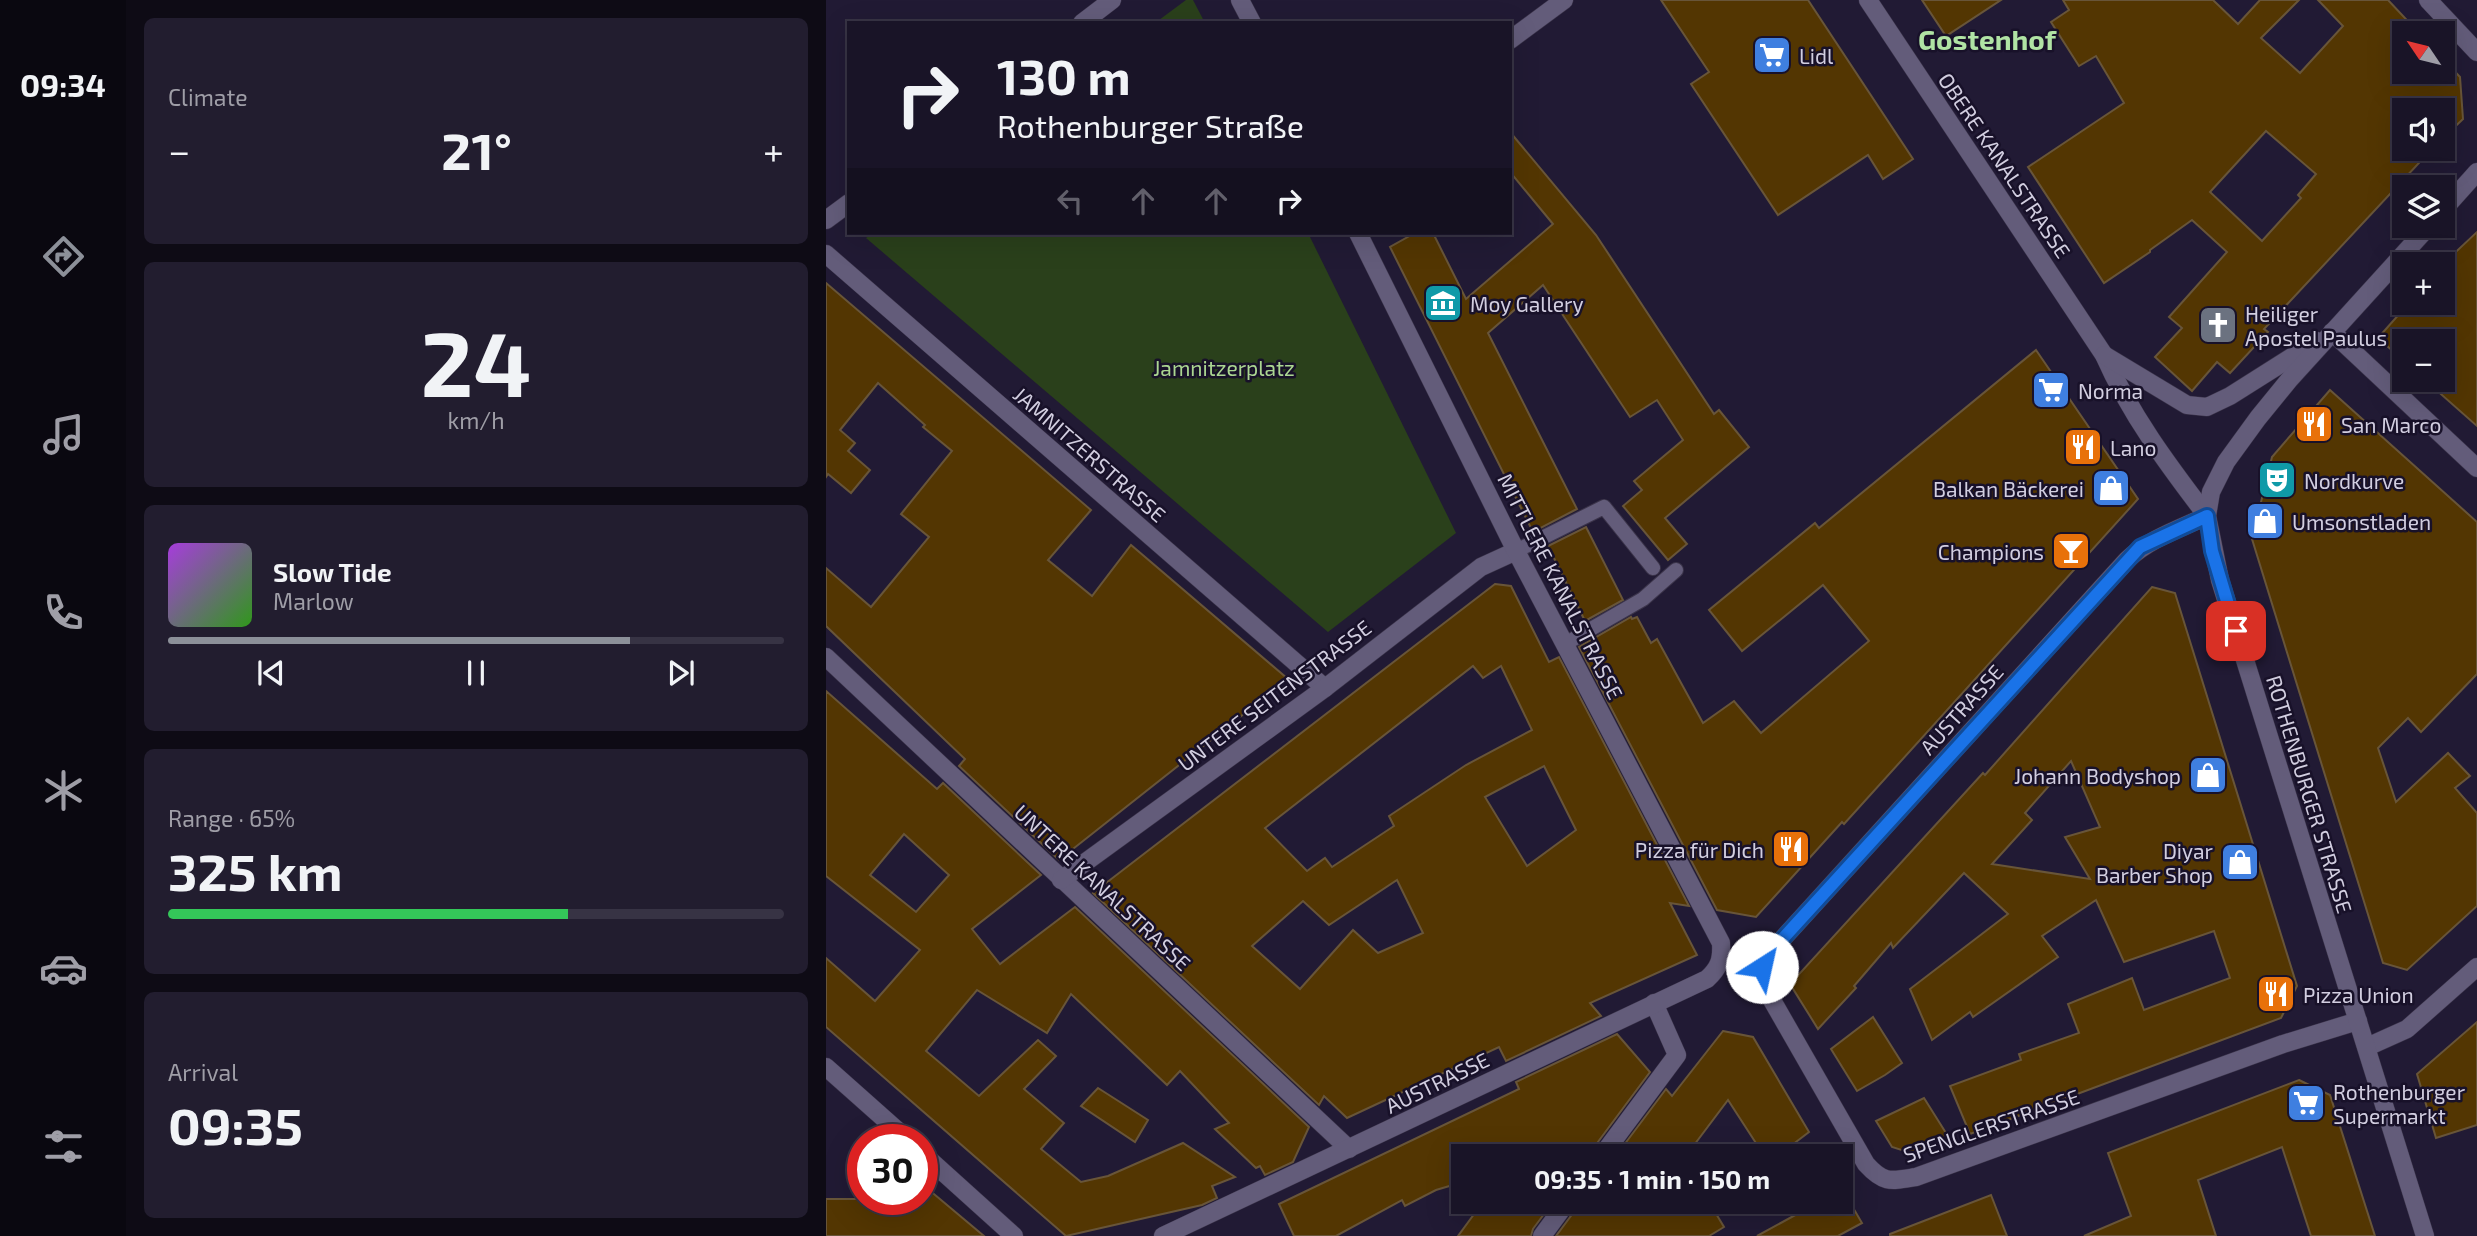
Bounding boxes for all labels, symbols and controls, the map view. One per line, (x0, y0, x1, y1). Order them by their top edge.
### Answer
north arrow (2392, 21, 2455, 84)
map controls (2392, 21, 2455, 392)
district label: Gostenhof (1918, 22, 2057, 56)
supermarket icon: Lidl (1751, 34, 1793, 76)
place label: Lidl (1799, 43, 1834, 68)
text: 130 m (997, 46, 1131, 105)
icon: right (882, 49, 973, 140)
text: 09:34 (20, 65, 106, 103)
street label: OBERE KANALSTRASSE (1934, 68, 2076, 262)
text: Climate (168, 83, 248, 111)
button: sound (2392, 98, 2455, 161)
text: Rothenburger Straße (997, 106, 1304, 144)
text: 21° (441, 118, 512, 180)
text: − (168, 127, 190, 173)
text: + (763, 127, 784, 173)
button: layers (2392, 175, 2455, 238)
icon: left (1051, 182, 1089, 220)
icon: ahead (1124, 182, 1162, 220)
icon: ahead (1197, 182, 1235, 220)
icon: right (1270, 182, 1308, 220)
icon: directions (39, 232, 88, 281)
button: + (2392, 252, 2455, 315)
museum icon: Moy Gallery (1422, 282, 1464, 324)
place label: Moy Gallery (1470, 291, 1584, 316)
place label: Heiliger Apostel Paulus (2245, 301, 2387, 350)
church icon: Heiliger Apostel Paulus (2197, 304, 2239, 346)
text: 24 (421, 306, 531, 415)
button: − (2392, 329, 2455, 392)
park label: Jamnitzerplatz (1153, 355, 1295, 380)
supermarket icon: Norma (2030, 369, 2072, 411)
place label: Norma (2078, 378, 2143, 403)
street label: JAMNITZERSTRASSE (1009, 381, 1171, 527)
restaurant icon: San Marco (2293, 403, 2335, 445)
text: km/h (447, 406, 505, 434)
icon: music (39, 410, 88, 459)
place label: San Marco (2341, 412, 2441, 437)
restaurant icon: Lano (2062, 426, 2104, 468)
place label: Lano (2110, 435, 2156, 460)
theatre icon: Nordkurve (2256, 459, 2298, 501)
shop icon: Balkan Bäckerei (2090, 467, 2132, 509)
place label: Nordkurve (2304, 468, 2404, 493)
street label: MITTLERE KANALSTRASSE (1493, 469, 1629, 703)
place label: Balkan Bäckerei (1933, 476, 2084, 501)
shop icon: Umsonstladen (2244, 500, 2286, 542)
place label: Umsonstladen (2292, 509, 2431, 534)
bar icon: Champions (2050, 530, 2092, 572)
place label: Champions (1938, 539, 2044, 564)
text: Slow Tide (273, 556, 392, 587)
text: Marlow (273, 587, 354, 615)
icon: phone (39, 588, 88, 637)
pin (2206, 601, 2266, 661)
icon: arrive (2217, 612, 2255, 650)
street label: UNTERE SEITENSTRASSE (1173, 614, 1375, 776)
icon: previous (252, 654, 290, 692)
icon: pause (457, 654, 495, 692)
icon: next (662, 654, 700, 692)
street label: AUSTRASSE (1914, 659, 2008, 759)
street label: ROTHENBURGER STRASSE (2262, 672, 2358, 916)
shop icon: Johann Bodyshop (2187, 754, 2229, 796)
place label: Johann Bodyshop (2014, 763, 2181, 788)
icon: climate (39, 766, 88, 815)
street label: UNTERE KANALSTRASSE (1010, 799, 1196, 975)
text: Range · 65% (168, 804, 295, 832)
restaurant icon: Pizza für Dich (1770, 828, 1812, 870)
place label: Pizza für Dich (1635, 837, 1764, 862)
place label: Diyar Barber Shop (2096, 838, 2214, 887)
text: 325 km (168, 839, 343, 901)
shop icon: Diyar Barber Shop (2219, 841, 2261, 883)
position arrow (1725, 930, 1799, 1004)
icon: car (39, 944, 88, 993)
restaurant icon: Pizza Union (2255, 973, 2297, 1015)
place label: Pizza Union (2303, 982, 2414, 1007)
street label: AUSTRASSE (1381, 1046, 1493, 1118)
text: Arrival (168, 1058, 238, 1086)
place label: Rothenburger Supermarkt (2333, 1079, 2466, 1128)
supermarket icon: Rothenburger Supermarkt (2285, 1082, 2327, 1124)
street label: SPENGLERSTRASSE (1900, 1083, 2082, 1167)
text: 09:35 (168, 1093, 303, 1155)
icon: filters (39, 1122, 88, 1171)
speed limit sign: 30 (847, 1124, 938, 1215)
text: 09:35 · 1 min · 150 m (1534, 1163, 1770, 1194)

